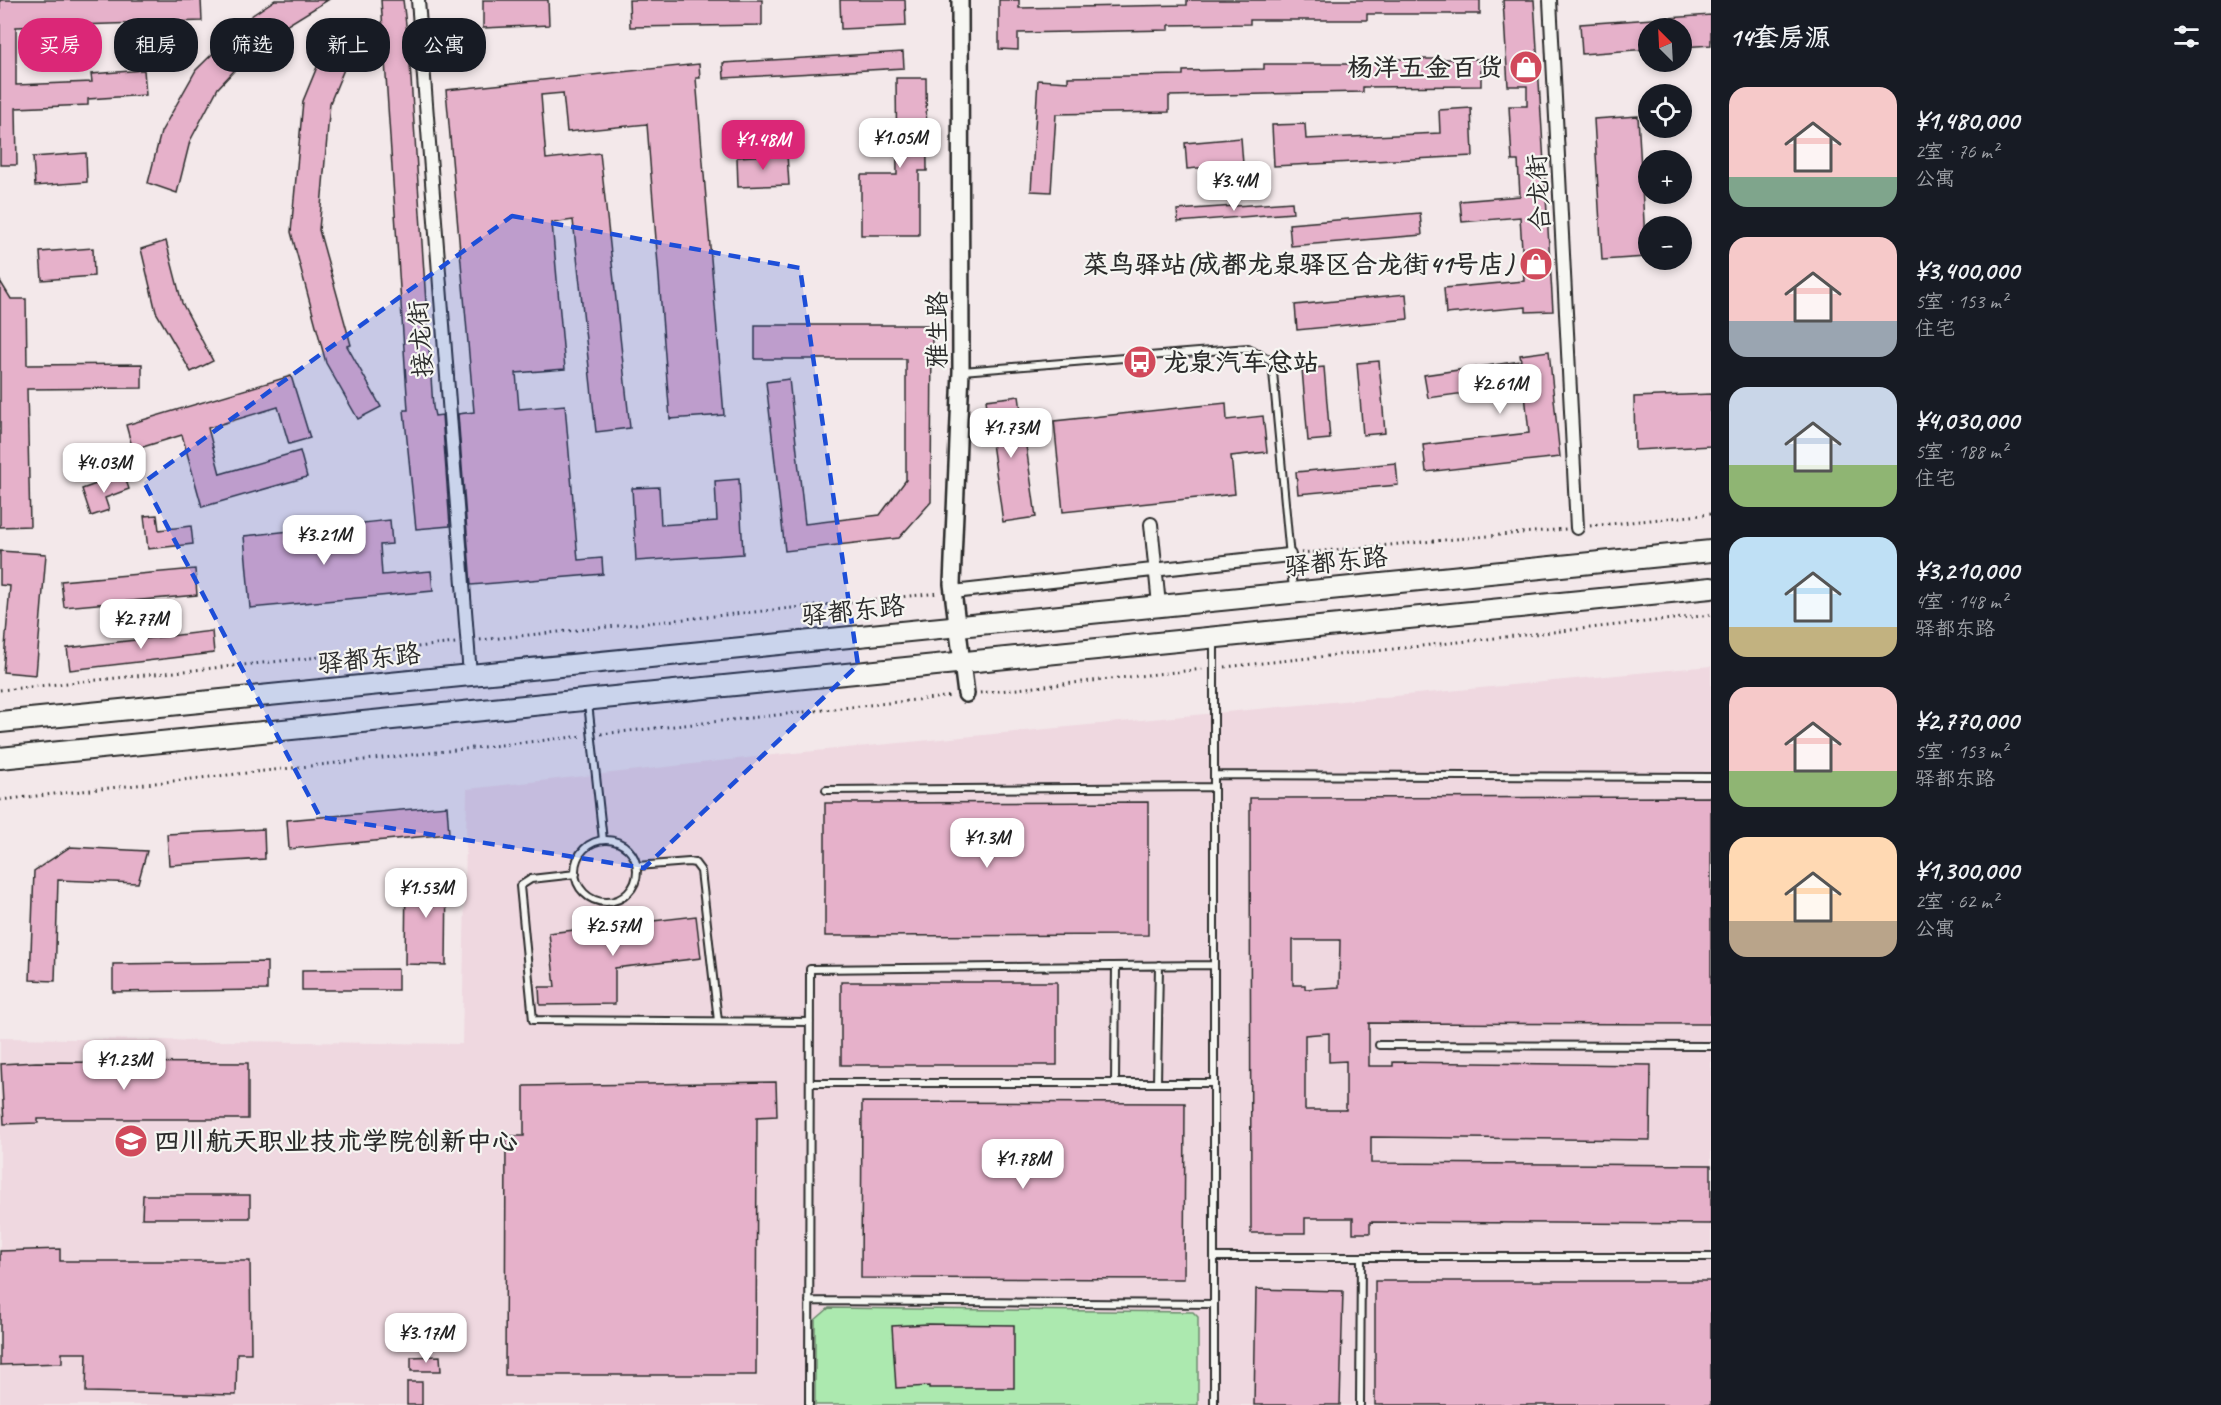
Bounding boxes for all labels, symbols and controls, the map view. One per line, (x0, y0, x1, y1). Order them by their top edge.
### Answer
chip: 买房 (18, 18, 102, 72)
chip: 租房 (114, 18, 198, 72)
chip: 筛选 (210, 18, 294, 72)
chip: 新上 (306, 18, 390, 72)
chip: 公寓 (402, 18, 486, 72)
north arrow (1638, 18, 1692, 72)
map controls (1638, 18, 1692, 270)
icon: filters (2170, 20, 2203, 53)
text: 14套房源 (1729, 21, 1830, 54)
shop icon: 杨洋五金百货 (1508, 49, 1544, 85)
place label: 杨洋五金百货 (1347, 51, 1503, 84)
button: locate (1638, 84, 1692, 138)
text: ¥1,480,000 (1915, 104, 2019, 137)
icon: home (1777, 111, 1849, 183)
pin: ¥1.05M (851, 118, 949, 169)
pin: ¥1.48M (714, 120, 812, 171)
text: ¥1.05M (873, 125, 927, 150)
text: ¥1.48M (736, 127, 790, 152)
text: 2室 · 76 m² (1915, 139, 1998, 164)
button: + (1638, 150, 1692, 204)
street label: 合龙街 (1520, 153, 1557, 233)
pin: ¥3.4M (1192, 161, 1276, 212)
text: 公寓 (1915, 166, 1955, 191)
text: ¥3.4M (1211, 168, 1257, 193)
button: − (1638, 216, 1692, 270)
shop icon: 菜鸟驿站(成都龙泉驿区合龙街41号店) (1518, 246, 1554, 282)
place label: 菜鸟驿站(成都龙泉驿区合龙街41号店) (1082, 248, 1515, 281)
text: ¥3,400,000 (1915, 254, 2019, 287)
icon: home (1777, 261, 1849, 333)
text: 5室 · 153 m² (1915, 289, 2007, 314)
street label: 雅生路 (921, 291, 954, 369)
street label: 接龙街 (401, 299, 440, 379)
text: 住宅 (1915, 316, 1955, 341)
bus stop icon: 龙泉汽车总站 (1122, 344, 1158, 380)
place label: 龙泉汽车总站 (1163, 346, 1319, 379)
pin: ¥2.61M (1451, 364, 1549, 415)
text: ¥2.61M (1473, 371, 1527, 396)
text: ¥4,030,000 (1915, 404, 2019, 437)
pin: ¥1.73M (962, 408, 1060, 459)
icon: home (1777, 411, 1849, 483)
text: ¥1.73M (984, 415, 1038, 440)
text: 5室 · 188 m² (1915, 439, 2007, 464)
pin: ¥4.03M (55, 443, 153, 494)
text: ¥4.03M (77, 450, 131, 475)
text: 住宅 (1915, 466, 1955, 491)
pin: ¥3.21M (275, 515, 373, 566)
text: ¥3.21M (297, 522, 351, 547)
street label: 驿都东路 (1283, 540, 1389, 583)
text: ¥3,210,000 (1915, 554, 2019, 587)
icon: home (1777, 561, 1849, 633)
street label: 驿都东路 (800, 589, 906, 632)
text: 4室 · 148 m² (1915, 589, 2007, 614)
pin: ¥2.77M (92, 599, 190, 650)
text: ¥2.77M (114, 606, 168, 631)
text: 驿都东路 (1915, 616, 1995, 641)
street label: 驿都东路 (316, 637, 422, 680)
text: ¥2,770,000 (1915, 704, 2019, 737)
icon: home (1777, 711, 1849, 783)
text: 5室 · 153 m² (1915, 739, 2007, 764)
text: 驿都东路 (1915, 766, 1995, 791)
pin: ¥1.3M (945, 818, 1029, 869)
text: ¥1.3M (964, 825, 1010, 850)
text: ¥1,300,000 (1915, 854, 2019, 887)
icon: home (1777, 861, 1849, 933)
pin: ¥1.53M (377, 868, 475, 919)
text: ¥1.53M (399, 875, 453, 900)
text: 2室 · 62 m² (1915, 889, 1998, 914)
pin: ¥2.57M (564, 906, 662, 957)
text: ¥2.57M (586, 913, 640, 938)
text: 公寓 (1915, 916, 1955, 941)
pin: ¥1.23M (75, 1040, 173, 1091)
text: ¥1.23M (97, 1047, 151, 1072)
school or university icon: 四川航天职业技术学院创新中心 (113, 1123, 149, 1159)
place label: 四川航天职业技术学院创新中心 (154, 1125, 518, 1158)
pin: ¥1.78M (974, 1139, 1072, 1190)
text: ¥1.78M (996, 1146, 1050, 1171)
pin: ¥3.17M (377, 1313, 475, 1364)
text: ¥3.17M (399, 1320, 453, 1345)

